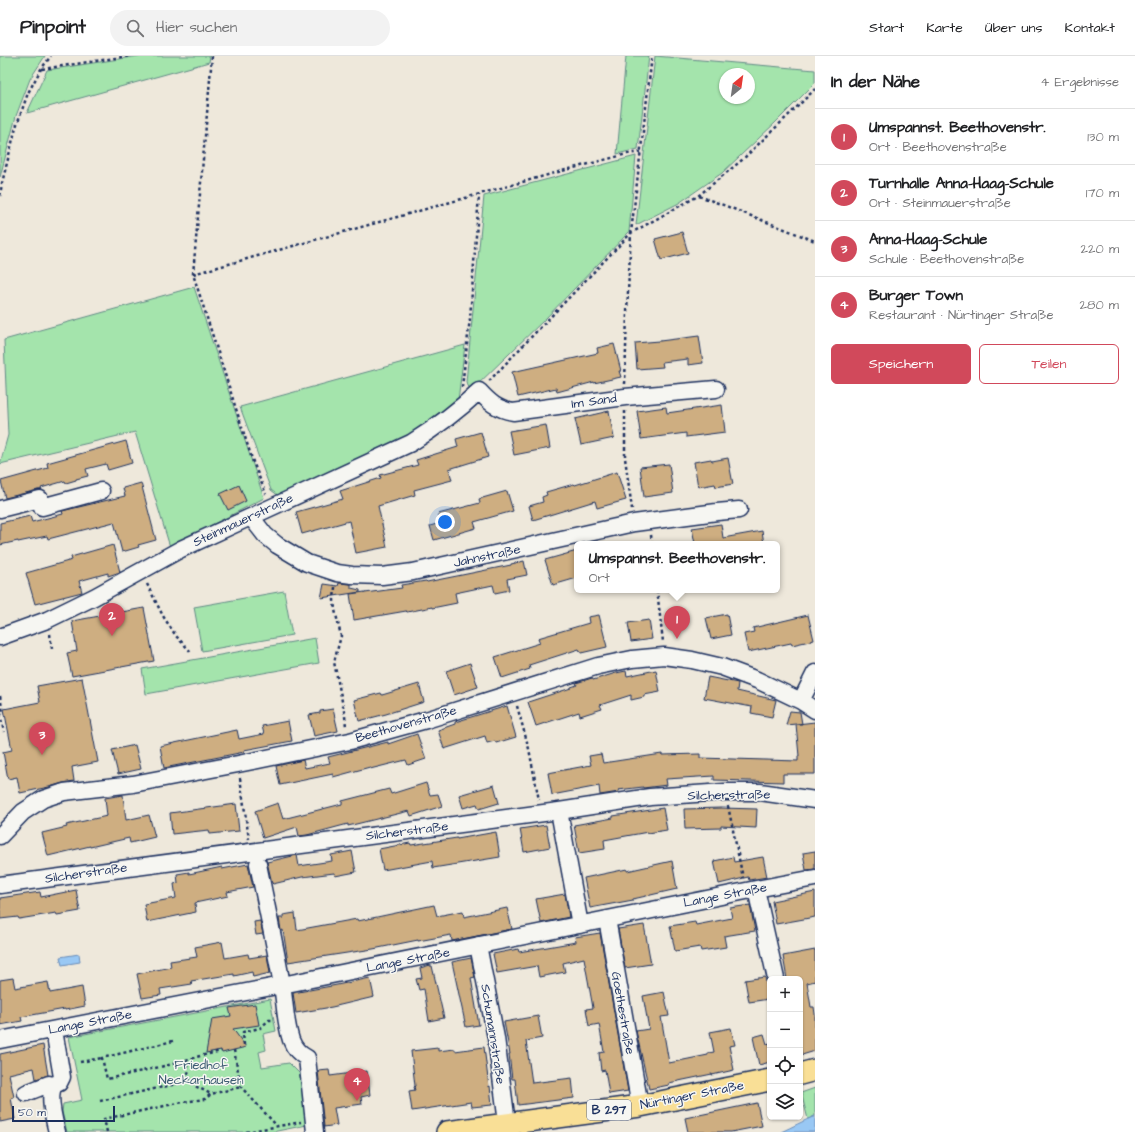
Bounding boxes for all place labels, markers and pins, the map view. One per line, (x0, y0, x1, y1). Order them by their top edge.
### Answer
pin: 2 (99, 603, 125, 636)
pin: 1 (664, 606, 690, 639)
pin: 3 (29, 722, 55, 755)
pin: 4 (344, 1068, 370, 1101)

